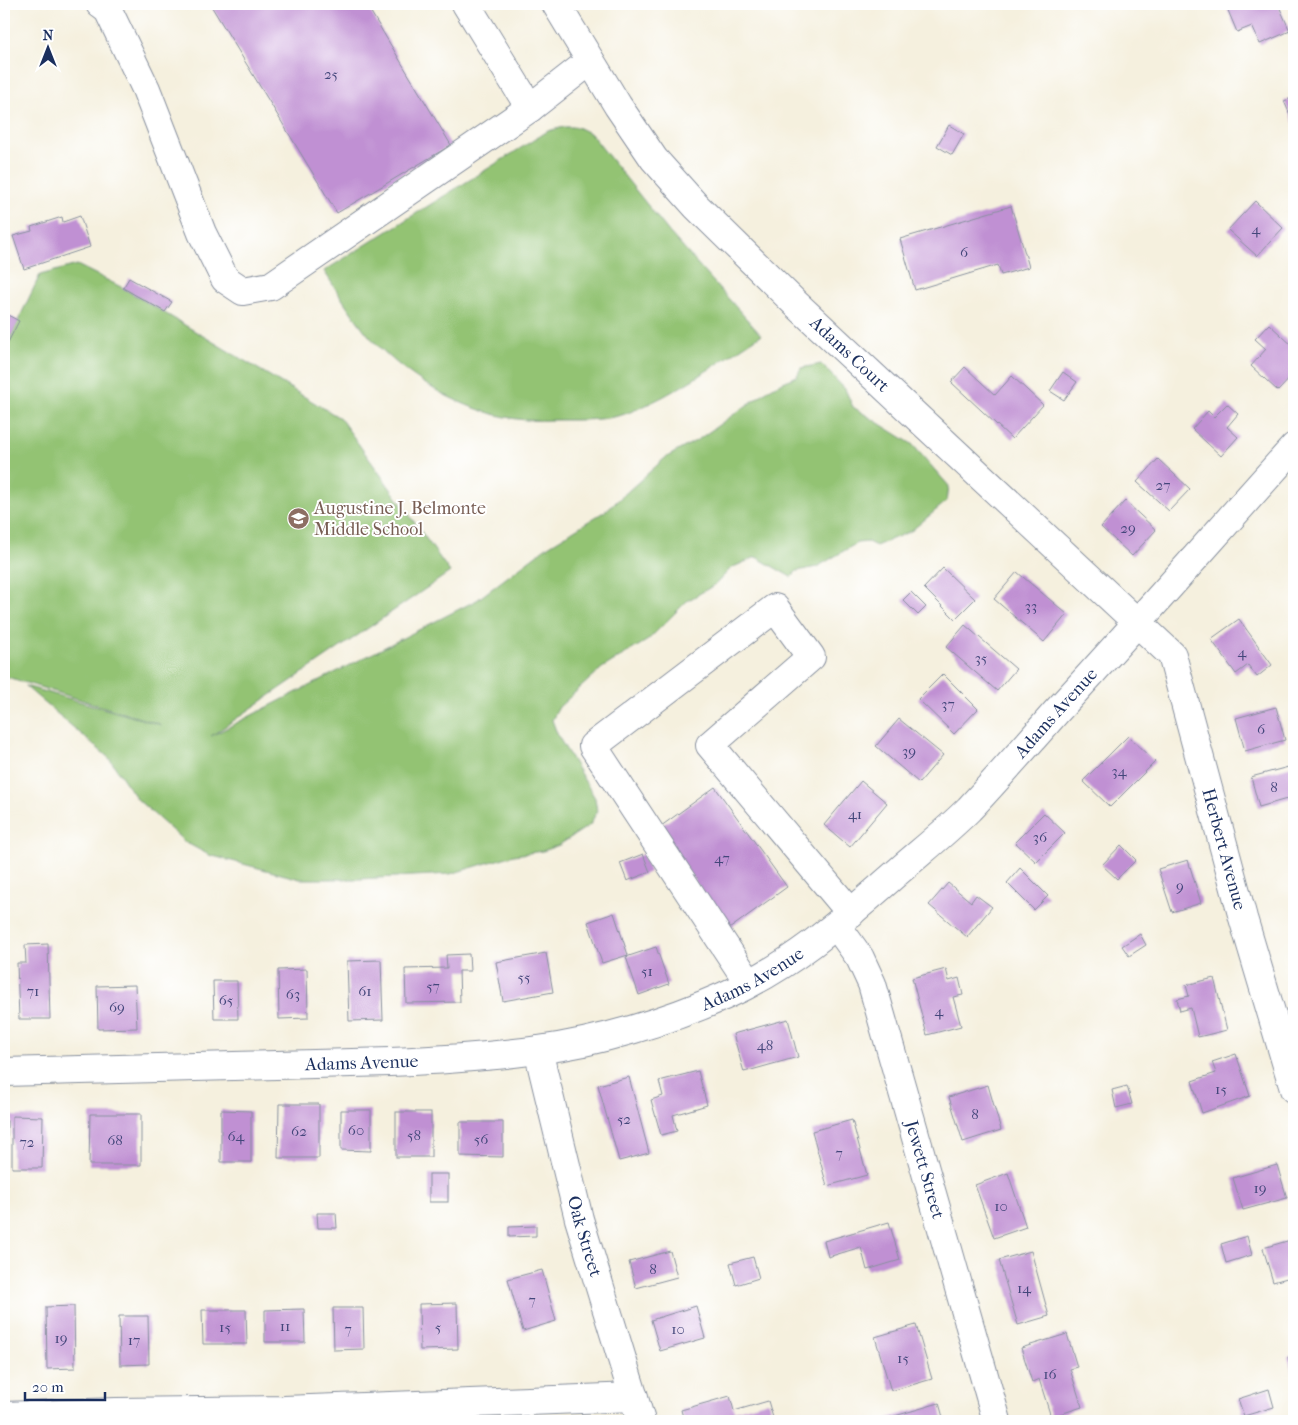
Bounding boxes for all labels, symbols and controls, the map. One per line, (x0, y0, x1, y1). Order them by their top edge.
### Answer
north arrow (22, 22, 72, 72)
text: N (43, 27, 54, 44)
house number: 25 (324, 65, 338, 83)
house number: 4 (1252, 220, 1262, 238)
house number: 6 (960, 243, 969, 261)
street label: Adams Court (805, 312, 894, 397)
house number: 27 (1156, 476, 1170, 494)
place label: Augustine J. Belmonte Middle School (313, 498, 486, 540)
school or university icon: Augustine J. Belmonte Middle School (286, 506, 310, 530)
house number: 29 (1120, 519, 1136, 537)
house number: 33 (1025, 597, 1037, 615)
house number: 4 (1238, 643, 1248, 661)
house number: 35 (975, 649, 987, 667)
street label: Adams Avenue (1010, 664, 1102, 763)
house number: 37 (941, 695, 955, 713)
house number: 6 (1257, 720, 1266, 738)
house number: 39 (902, 742, 916, 760)
house number: 34 (1111, 762, 1128, 780)
house number: 8 (1270, 778, 1278, 796)
street label: Herbert Avenue (1197, 786, 1250, 913)
house number: 41 (848, 805, 862, 823)
house number: 36 (1033, 828, 1048, 846)
house number: 47 (714, 849, 730, 867)
house number: 9 (1176, 877, 1184, 895)
street label: Adams Avenue (698, 943, 808, 1016)
house number: 51 (641, 962, 653, 980)
house number: 55 (518, 968, 530, 986)
house number: 57 (426, 977, 440, 995)
house number: 71 (27, 982, 39, 1000)
house number: 61 (358, 982, 372, 1000)
house number: 63 (286, 985, 300, 1003)
house number: 65 (219, 991, 233, 1009)
house number: 69 (109, 998, 125, 1016)
house number: 4 (935, 1002, 945, 1020)
house number: 48 (757, 1036, 773, 1054)
street label: Adams Avenue (304, 1051, 419, 1075)
house number: 15 (1215, 1080, 1227, 1098)
house number: 8 (971, 1105, 979, 1123)
house number: 52 (617, 1110, 631, 1128)
street label: Jewett Street (900, 1116, 949, 1222)
house number: 60 (348, 1121, 364, 1139)
house number: 62 (291, 1122, 307, 1140)
house number: 58 (407, 1126, 421, 1144)
house number: 64 (228, 1127, 246, 1145)
house number: 56 (474, 1130, 489, 1148)
house number: 68 (107, 1131, 123, 1149)
house number: 72 (20, 1133, 35, 1151)
house number: 7 (835, 1144, 843, 1162)
house number: 19 (1253, 1179, 1267, 1197)
street label: Oak Street (563, 1194, 606, 1280)
house number: 10 (994, 1197, 1008, 1215)
house number: 8 (649, 1260, 657, 1278)
house number: 14 (1017, 1279, 1032, 1297)
house number: 7 (528, 1291, 536, 1309)
house number: 11 (280, 1317, 290, 1335)
house number: 15 (219, 1318, 231, 1336)
house number: 5 (435, 1318, 441, 1336)
house number: 7 (344, 1320, 352, 1338)
house number: 10 (671, 1320, 685, 1338)
house number: 19 (54, 1329, 68, 1347)
house number: 17 (128, 1331, 140, 1349)
house number: 15 (897, 1349, 909, 1367)
house number: 16 (1043, 1365, 1058, 1383)
scale bar (25, 1370, 105, 1402)
text: 20 m (32, 1378, 64, 1396)

